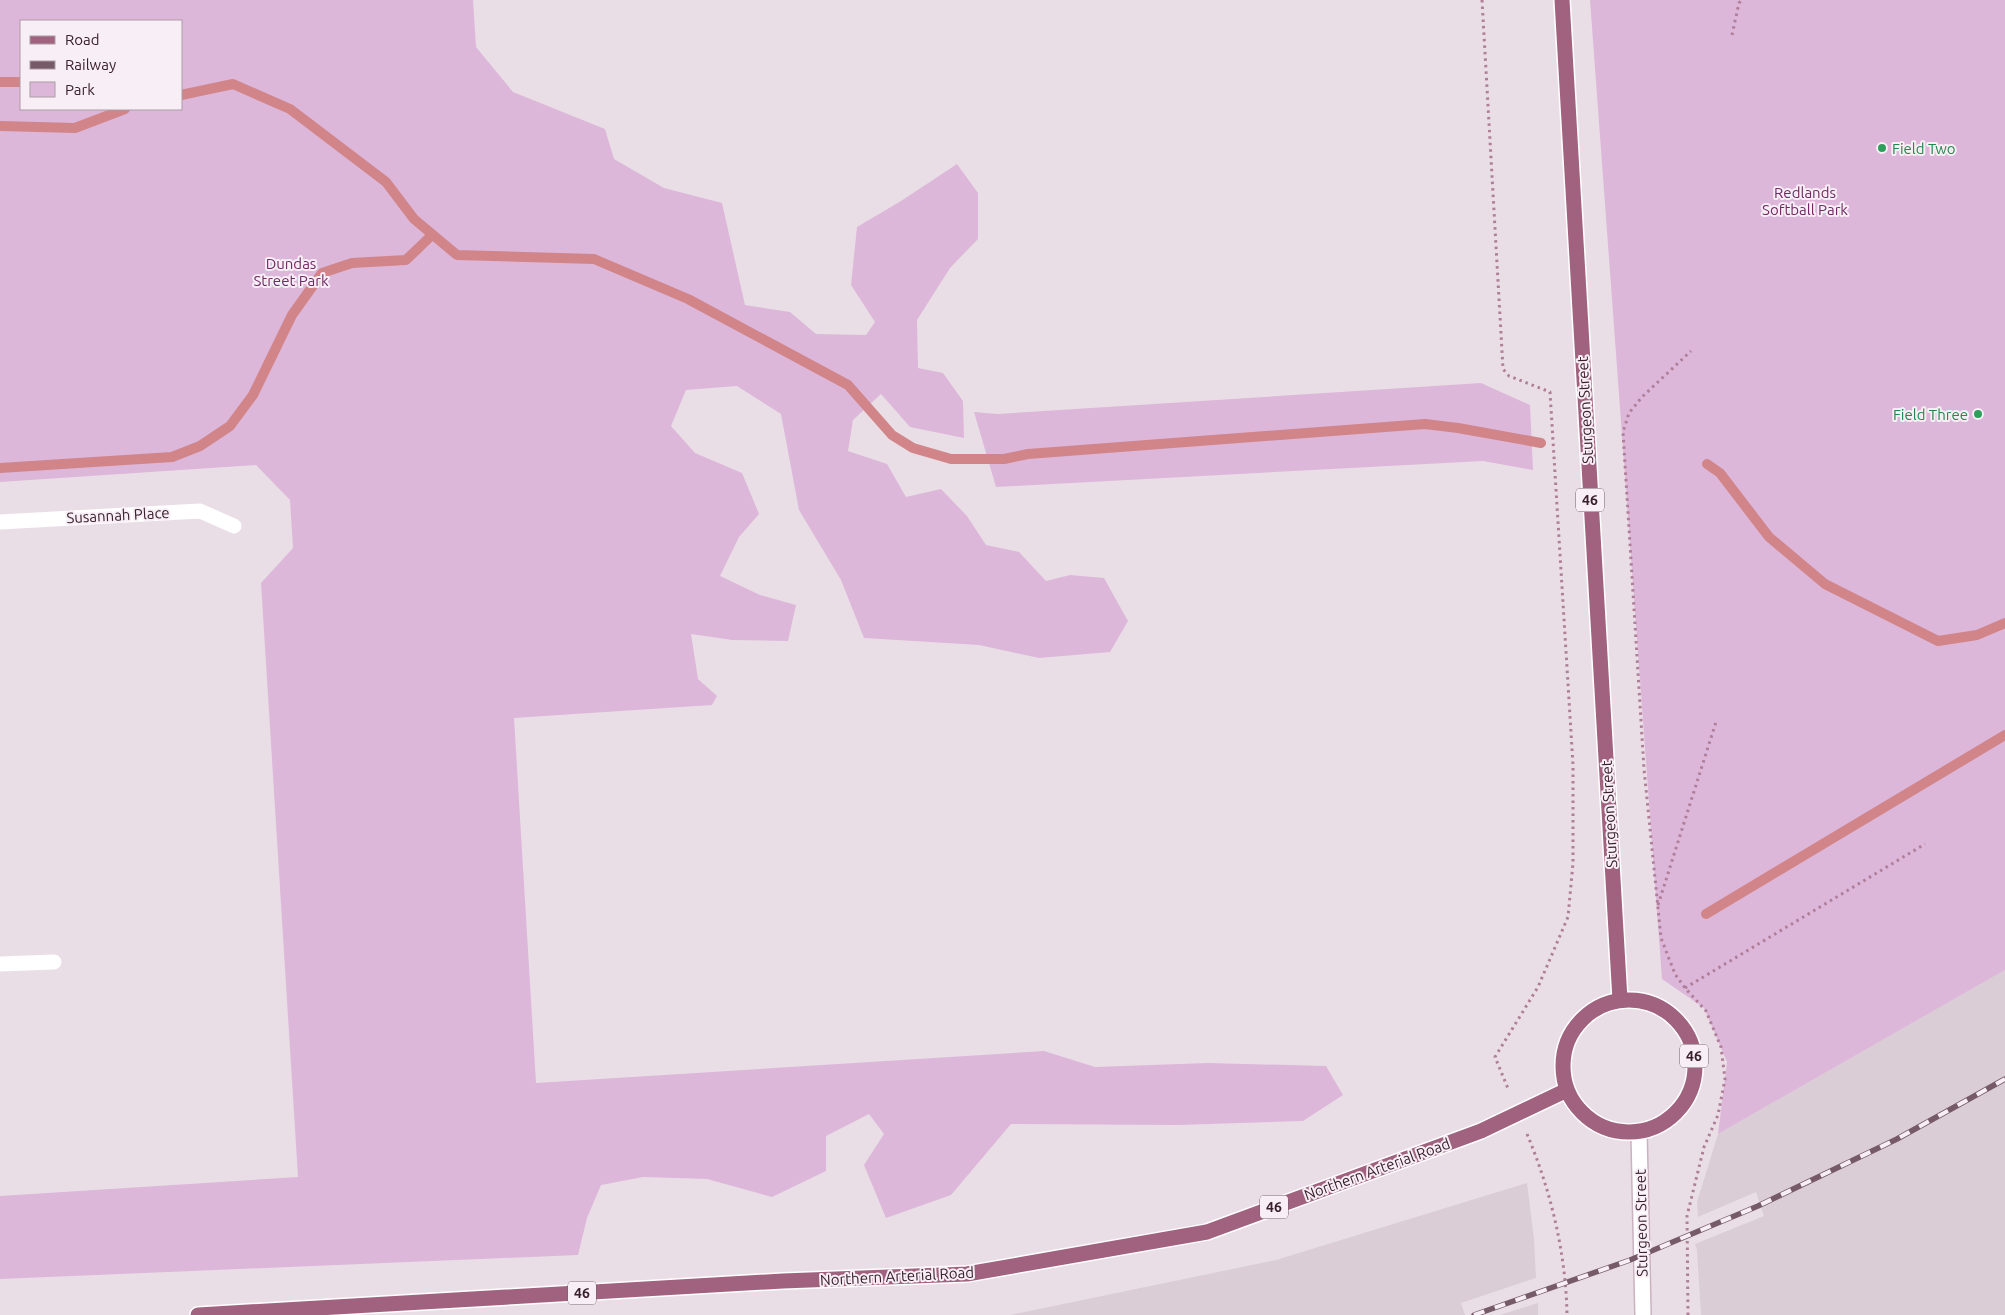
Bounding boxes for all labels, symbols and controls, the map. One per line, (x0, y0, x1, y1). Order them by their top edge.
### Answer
legend (20, 20, 182, 110)
text: Road (65, 31, 100, 48)
text: Railway (65, 56, 116, 73)
text: Park (65, 81, 95, 98)
place label: Field Two (1892, 140, 1956, 157)
marker: Field Two (1876, 142, 1888, 154)
park label: Redlands Softball Park (1762, 184, 1848, 218)
park label: Dundas Street Park (253, 255, 329, 289)
street label: Sturgeon Street (1574, 356, 1596, 464)
place label: Field Three (1893, 406, 1968, 423)
marker: Field Three (1972, 408, 1984, 420)
road number: 46 (1576, 488, 1604, 512)
street label: Susannah Place (66, 504, 170, 526)
street label: Sturgeon Street (1598, 760, 1620, 868)
road number: 46 (1680, 1044, 1708, 1068)
street label: Northern Arterial Road (1302, 1135, 1452, 1203)
street label: Sturgeon Street (1632, 1169, 1650, 1277)
road number: 46 (1260, 1196, 1288, 1218)
street label: Northern Arterial Road (820, 1263, 974, 1289)
road number: 46 (568, 1282, 596, 1305)

